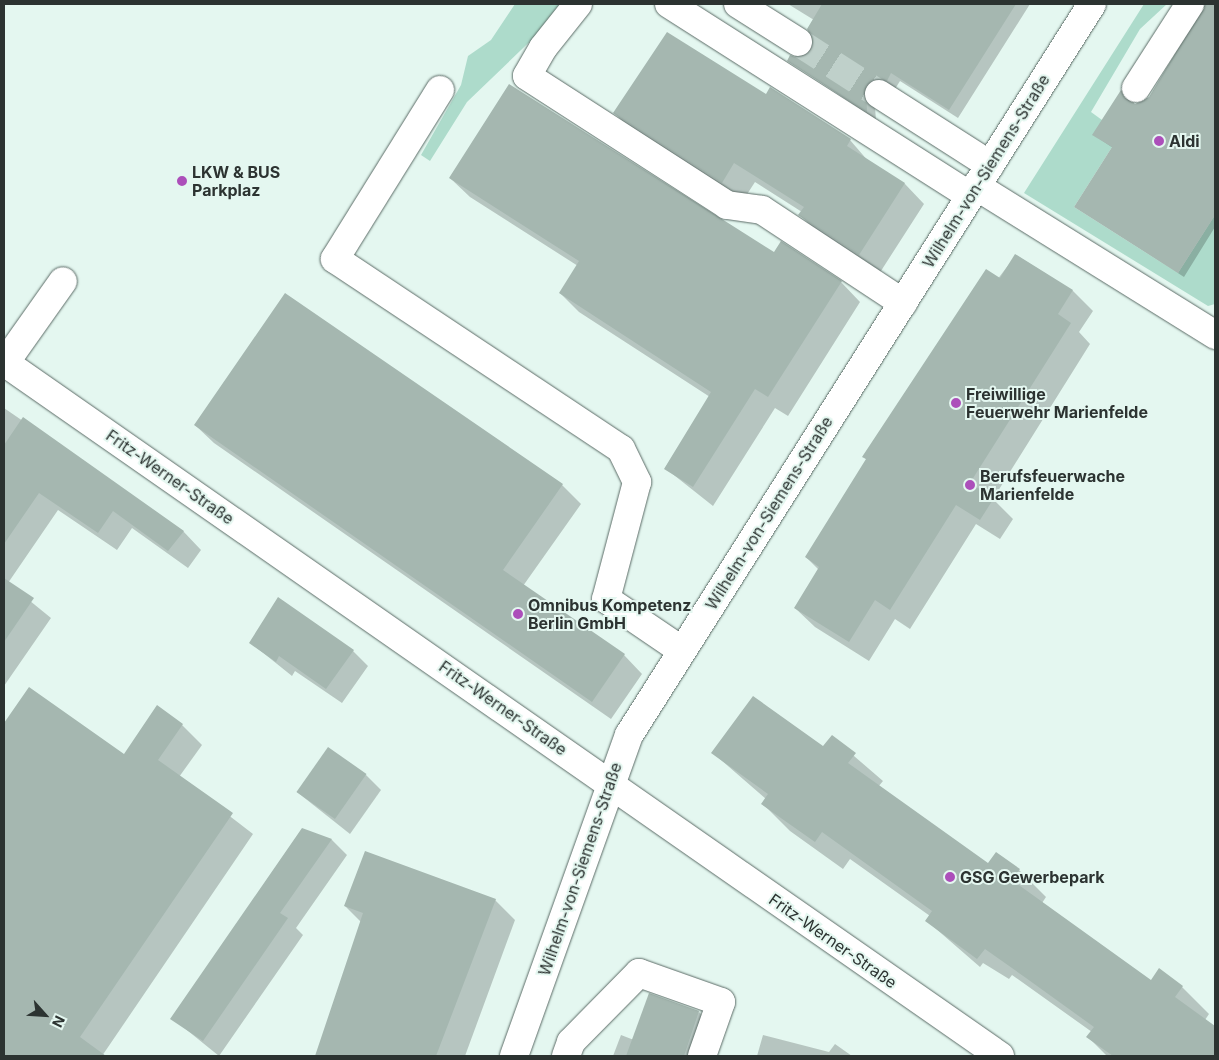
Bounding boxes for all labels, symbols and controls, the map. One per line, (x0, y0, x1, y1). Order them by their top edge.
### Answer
street label: Wilhelm-von-Siemens-Straße (918, 71, 1054, 271)
place label: Aldi (1169, 131, 1200, 151)
marker: Aldi (1153, 135, 1165, 147)
place label: LKW & BUS Parkplaz (192, 162, 280, 200)
marker: LKW & BUS Parkplaz (176, 175, 188, 187)
place label: Freiwillige Feuerwehr Marienfelde (966, 384, 1148, 422)
marker: Freiwillige Feuerwehr Marienfelde (950, 397, 962, 409)
street label: Wilhelm-von-Siemens-Straße (701, 413, 837, 613)
street label: Fritz-Werner-Straße (102, 426, 238, 528)
place label: Berufsfeuerwache Marienfelde (980, 466, 1125, 504)
marker: Berufsfeuerwache Marienfelde (964, 479, 976, 491)
place label: Omnibus Kompetenz Berlin GmbH (528, 595, 691, 633)
marker: Omnibus Kompetenz Berlin GmbH (512, 608, 524, 620)
street label: Fritz-Werner-Straße (435, 657, 571, 759)
street label: Wilhelm-von-Siemens-Straße (534, 760, 626, 978)
place label: GSG Gewerbepark (960, 867, 1104, 887)
marker: GSG Gewerbepark (944, 871, 956, 883)
street label: Fritz-Werner-Straße (765, 890, 901, 992)
north arrow (20, 990, 70, 1040)
text: N (49, 1013, 69, 1030)

